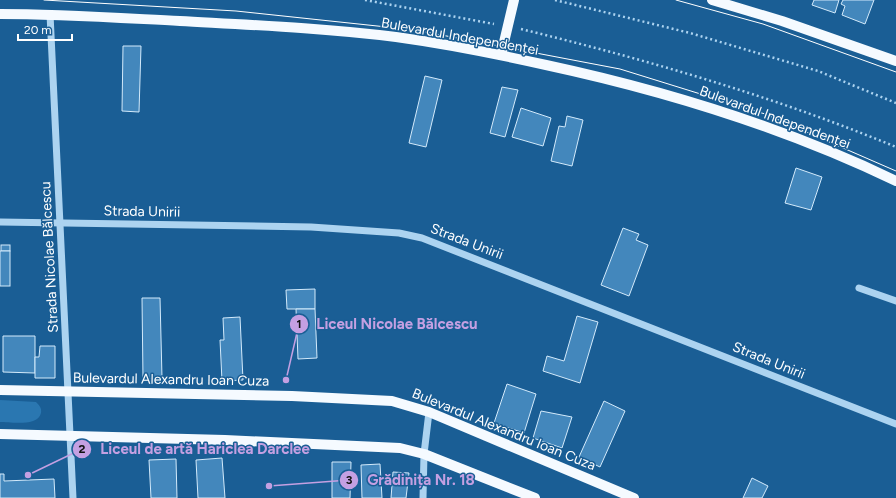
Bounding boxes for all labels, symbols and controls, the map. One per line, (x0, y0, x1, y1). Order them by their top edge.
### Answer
street label: Bulevardul Independenței (380, 14, 540, 59)
scale bar (18, 16, 72, 42)
text: 20 m (24, 23, 52, 37)
street label: Bulevardul Independenței (697, 82, 853, 153)
street label: Strada Nicolae Bălcescu (37, 181, 62, 333)
street label: Strada Unirii (103, 202, 181, 221)
street label: Strada Unirii (428, 220, 506, 263)
callout: Liceul Nicolae Bălcescu (289, 310, 486, 337)
text: Liceul Nicolae Bălcescu (316, 315, 478, 333)
text: 1 (296, 317, 302, 331)
street label: Strada Unirii (730, 338, 808, 383)
street label: Bulevardul Alexandru Ioan Cuza (73, 369, 269, 390)
street label: Bulevardul Alexandru Ioan Cuza (410, 385, 598, 474)
callout: Liceul de artă Hariclea Darclee (72, 435, 317, 462)
text: Liceul de artă Hariclea Darclee (100, 440, 310, 458)
text: 2 (79, 442, 86, 456)
callout: Grădinița Nr. 18 (339, 467, 483, 494)
text: Grădinița Nr. 18 (367, 471, 475, 489)
text: 3 (346, 473, 353, 487)

